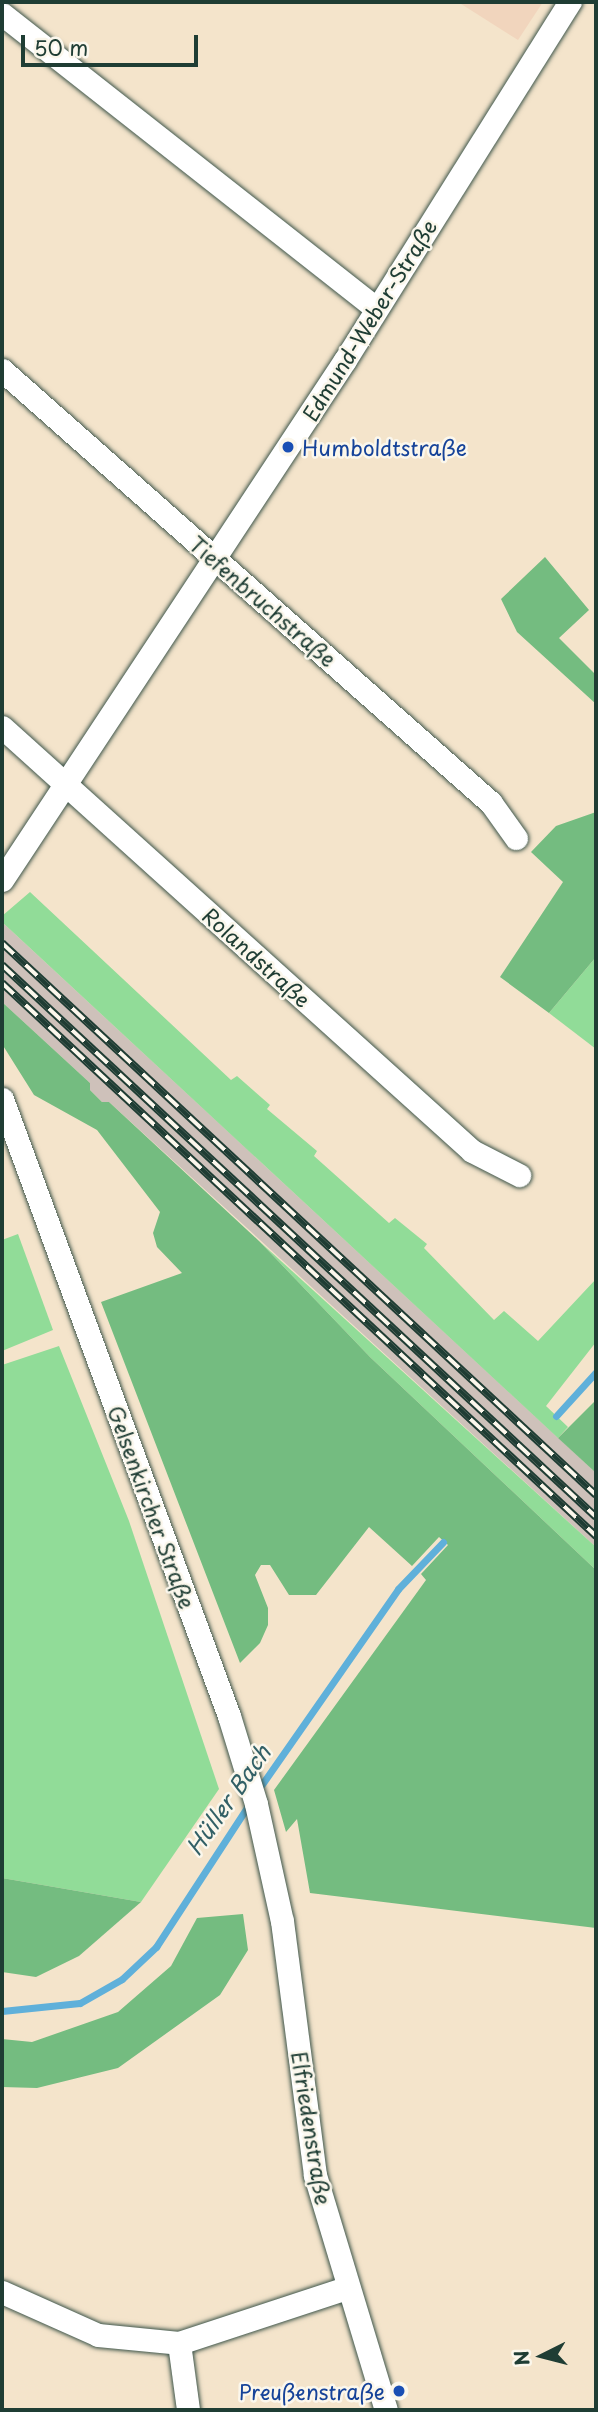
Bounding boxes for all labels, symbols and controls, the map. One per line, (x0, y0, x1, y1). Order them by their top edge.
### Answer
scale bar (24, 21, 201, 65)
text: 50 m (34, 31, 88, 63)
street label: Edmund-Weber-Straße (297, 215, 441, 425)
place label: Humboldtstraße (302, 434, 467, 460)
marker: Humboldtstraße (280, 439, 296, 455)
street label: Tiefenbruchstraße (185, 531, 341, 671)
street label: Rolandstraße (198, 902, 316, 1012)
street label: Gelsenkircher Straße (103, 1402, 201, 1612)
water label: Hüller Bach (179, 1739, 277, 1861)
street label: Elfriedenstraße (287, 2049, 337, 2207)
north arrow (507, 2321, 577, 2391)
text: N (506, 2349, 536, 2367)
place label: Preußenstraße (239, 2378, 385, 2404)
marker: Preußenstraße (391, 2383, 407, 2399)

